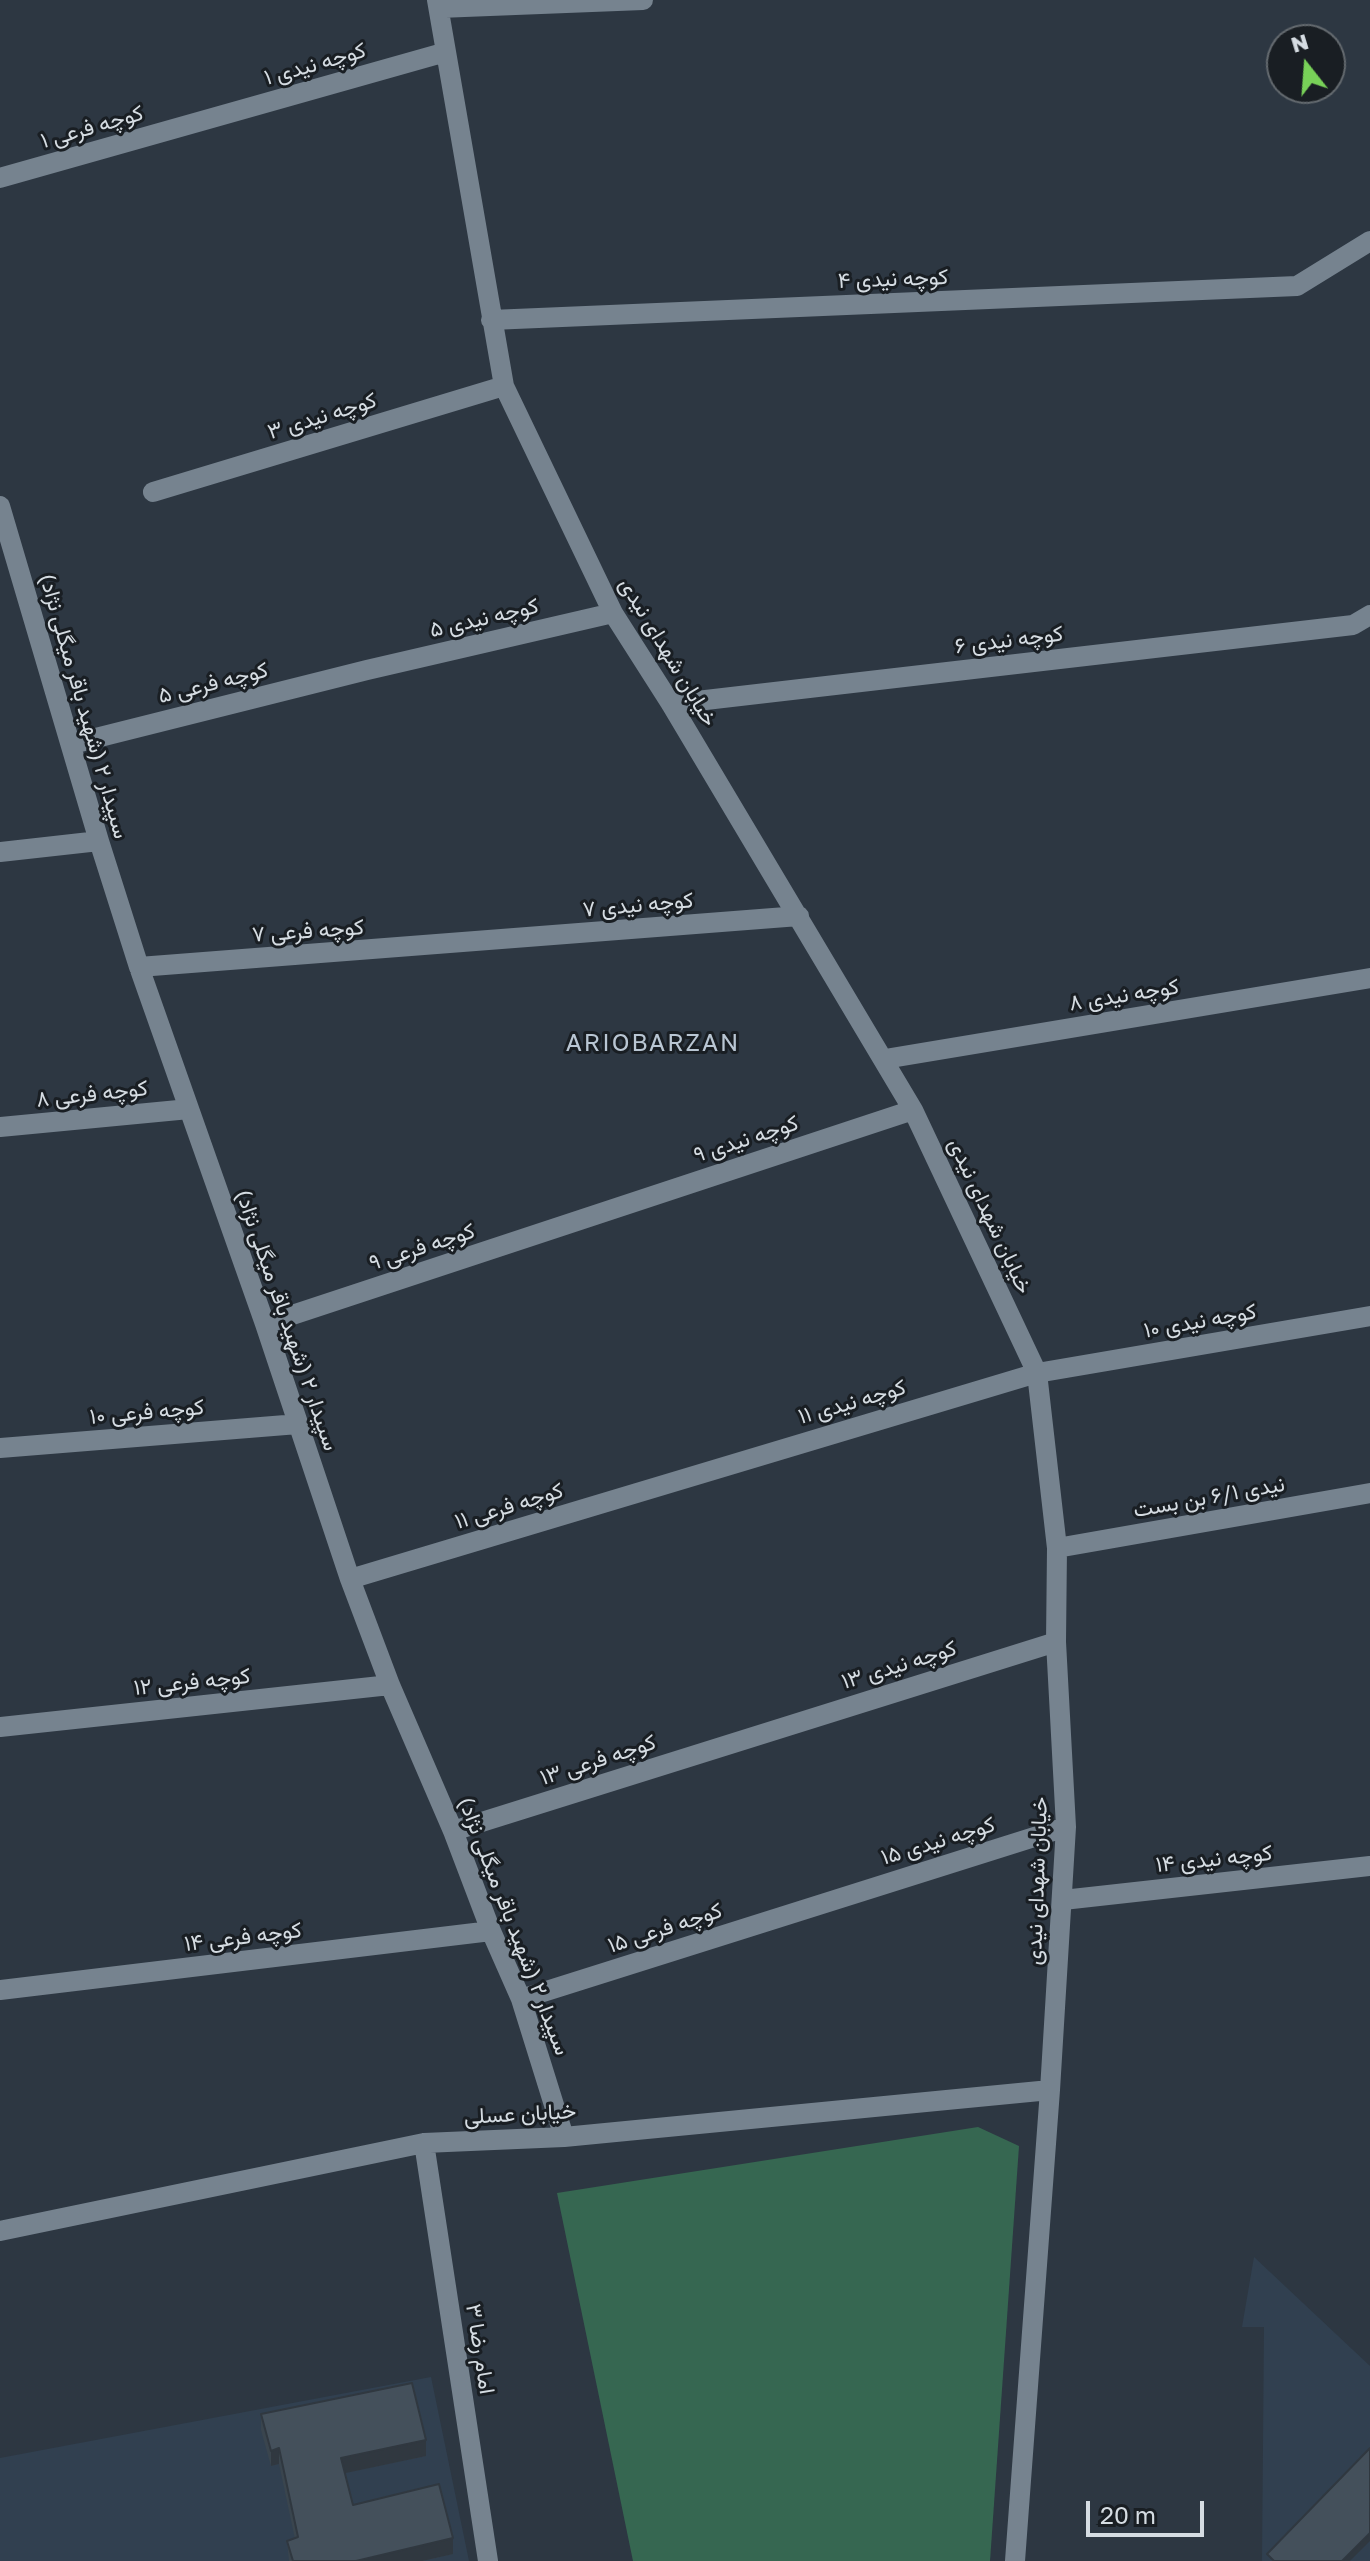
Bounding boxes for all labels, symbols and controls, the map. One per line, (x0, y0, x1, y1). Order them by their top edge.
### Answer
north arrow (1266, 24, 1346, 104)
text: N (1287, 27, 1311, 58)
street label: کوچه نیدی ۱ (261, 37, 369, 91)
street label: کوچه فرعی ۱ (38, 100, 146, 154)
street label: کوچه نیدی ۴ (837, 264, 949, 294)
street label: کوچه نیدی ۳ (264, 387, 380, 445)
street label: سپیدار ۲ (شهید باقر میگلی نژاد) (33, 570, 135, 842)
street label: خیابان شهدای نیدی (613, 573, 723, 731)
street label: کوچه نیدی ۵ (427, 593, 541, 643)
street label: کوچه نیدی ۶ (953, 620, 1065, 660)
street label: کوچه فرعی ۵ (155, 657, 271, 709)
street label: کوچه نیدی ۷ (581, 887, 695, 923)
street label: کوچه فرعی ۷ (251, 914, 365, 948)
street label: کوچه نیدی ۸ (1067, 973, 1181, 1017)
district label: ARIOBARZAN (566, 1029, 740, 1057)
street label: کوچه فرعی ۸ (35, 1075, 149, 1113)
street label: کوچه نیدی ۹ (690, 1110, 802, 1168)
street label: خیابان شهدای نیدی (942, 1134, 1038, 1298)
street label: سپیدار ۲ (شهید باقر میگلی نژاد) (230, 1186, 344, 1454)
street label: کوچه فرعی ۹ (366, 1217, 478, 1277)
street label: کوچه نیدی ۱۰ (1142, 1298, 1258, 1344)
street label: کوچه نیدی ۱۱ (795, 1374, 909, 1430)
street label: کوچه فرعی ۱۰ (89, 1394, 205, 1430)
street label: نیدی ۶/۱ بن بست (1131, 1471, 1287, 1523)
street label: کوچه فرعی ۱۱ (452, 1477, 566, 1535)
street label: کوچه نیدی ۱۳ (838, 1635, 960, 1695)
street label: کوچه فرعی ۱۲ (132, 1663, 252, 1701)
street label: کوچه فرعی ۱۳ (537, 1729, 659, 1791)
street label: سپیدار ۲ (شهید باقر میگلی نژاد) (452, 1793, 576, 2059)
street label: خیابان شهدای نیدی (1021, 1796, 1053, 1966)
street label: کوچه نیدی ۱۵ (878, 1811, 998, 1871)
street label: کوچه نیدی ۱۴ (1154, 1840, 1274, 1878)
street label: کوچه فرعی ۱۵ (605, 1897, 725, 1959)
street label: کوچه فرعی ۱۴ (183, 1917, 303, 1957)
street label: خیابان عسلی (463, 2098, 577, 2130)
street label: امام رضا ۳ (460, 2302, 500, 2396)
scale bar (1090, 2485, 1208, 2535)
text: 20 m (1100, 2500, 1156, 2529)

